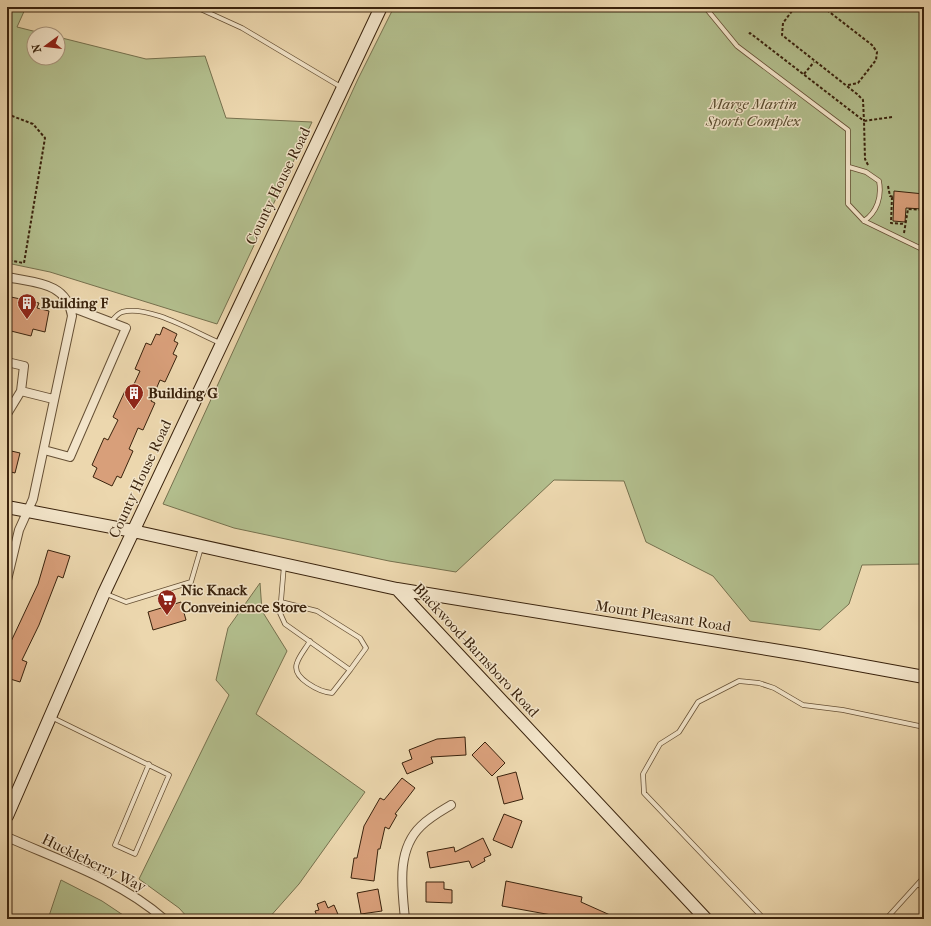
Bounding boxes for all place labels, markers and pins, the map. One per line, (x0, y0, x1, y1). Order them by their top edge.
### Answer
building icon: Building F (16, 292, 38, 320)
place label: Building F (41, 294, 108, 312)
building icon: Building G (123, 382, 145, 410)
place label: Building G (148, 384, 218, 402)
place label: Nic Knack Conveinience Store (181, 581, 307, 616)
supermarket icon: Nic Knack Conveinience Store (156, 588, 178, 616)

